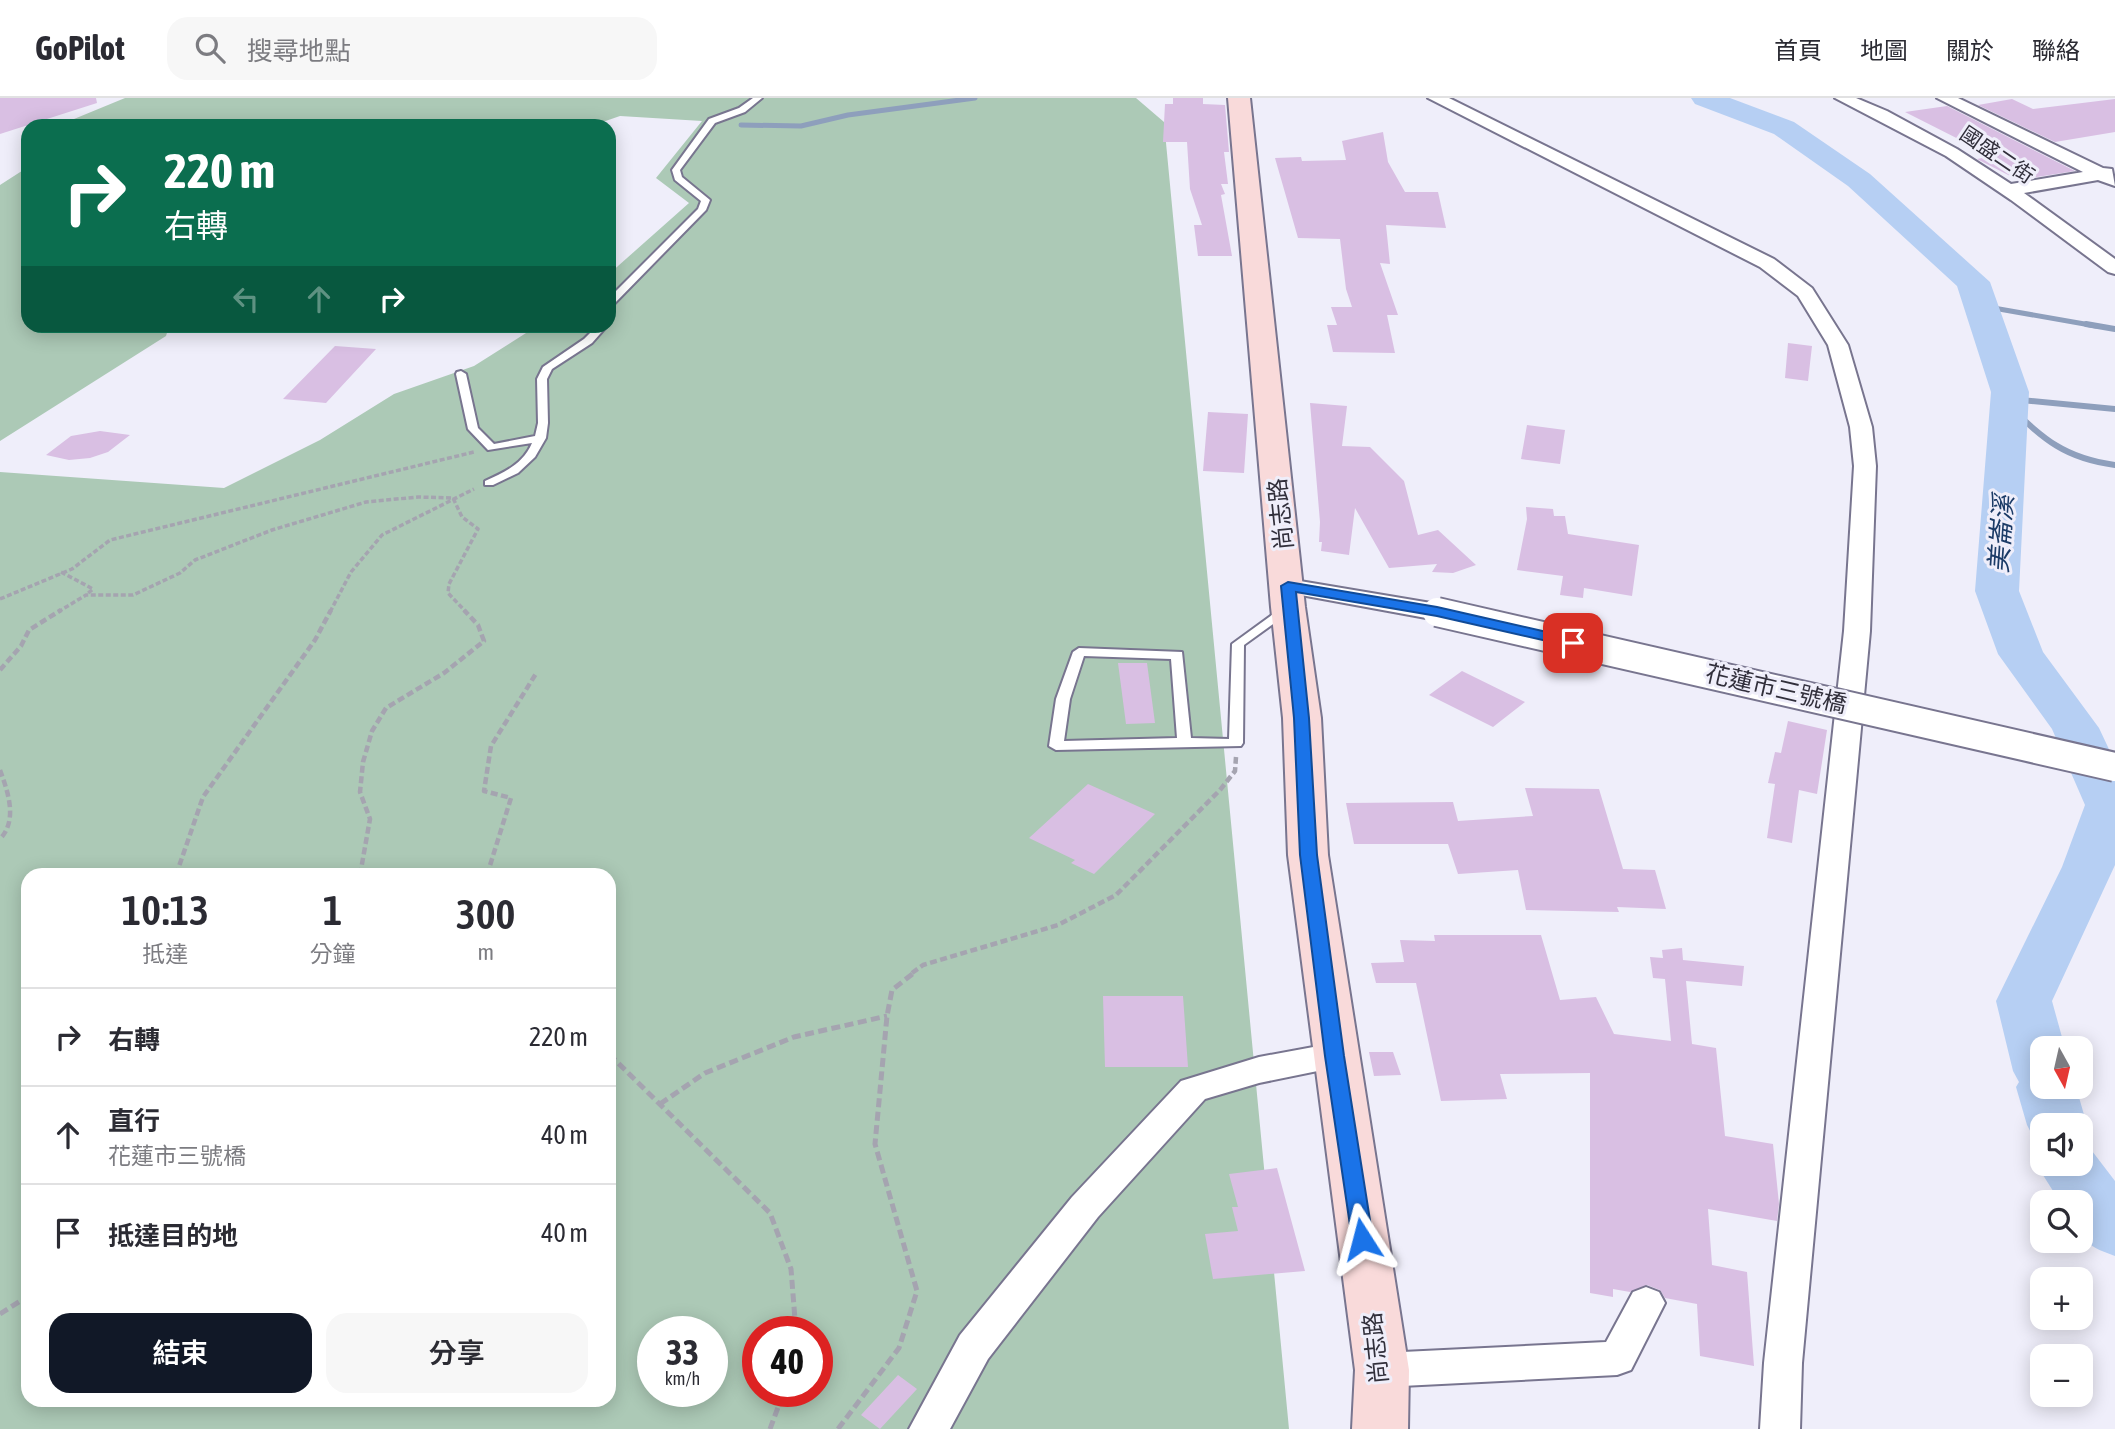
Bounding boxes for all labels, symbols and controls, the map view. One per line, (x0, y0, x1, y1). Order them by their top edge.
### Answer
search box (167, 17, 657, 80)
text: GoPilot (35, 29, 125, 67)
icon: search (191, 29, 229, 67)
text: 搜尋地點 (247, 36, 351, 66)
text: 首頁 (1774, 37, 1822, 64)
text: 地圖 (1860, 37, 1908, 64)
text: 關於 (1946, 37, 1994, 64)
text: 聯絡 (2032, 37, 2080, 64)
street label: 國盛二街 (1956, 121, 2039, 188)
text: 220 m (164, 142, 275, 198)
icon: right (49, 147, 140, 238)
text: 右轉 (164, 207, 228, 244)
icon: left (227, 280, 265, 318)
icon: ahead (300, 280, 338, 318)
icon: right (373, 280, 411, 318)
street label: 尚志路 (1263, 477, 1298, 551)
water label: 美崙溪 (1983, 490, 2019, 574)
pin (1543, 613, 1603, 673)
icon: arrive (1554, 624, 1592, 662)
street label: 花蓮市三號橋 (1703, 659, 1849, 718)
text: 10:13 (122, 886, 209, 934)
text: 1 (323, 886, 342, 934)
text: 300 (456, 890, 515, 938)
text: m (477, 939, 494, 965)
text: 抵達 (142, 941, 188, 967)
text: 分鐘 (310, 941, 356, 967)
icon: right (49, 1018, 87, 1056)
text: 220 m (529, 1022, 588, 1052)
text: 右轉 (108, 1025, 160, 1055)
north arrow (2030, 1036, 2093, 1099)
map controls (2030, 1036, 2093, 1407)
text: 直行 (108, 1106, 160, 1136)
button: sound (2030, 1113, 2093, 1176)
icon: ahead (49, 1116, 87, 1154)
text: 40 m (541, 1120, 588, 1150)
text: 花蓮市三號橋 (108, 1143, 246, 1169)
button: search (2030, 1190, 2093, 1253)
position arrow (1325, 1202, 1399, 1276)
icon: arrive (49, 1214, 87, 1252)
text: 40 m (541, 1218, 588, 1248)
text: 抵達目的地 (108, 1221, 238, 1251)
button: + (2030, 1267, 2093, 1330)
street label: 尚志路 (1358, 1311, 1393, 1385)
button: 結束 (49, 1313, 312, 1393)
button: 分享 (326, 1313, 588, 1393)
speed limit sign: 40 (742, 1316, 833, 1407)
text: 33 (666, 1332, 699, 1372)
button: − (2030, 1344, 2093, 1407)
text: km/h (665, 1368, 700, 1389)

